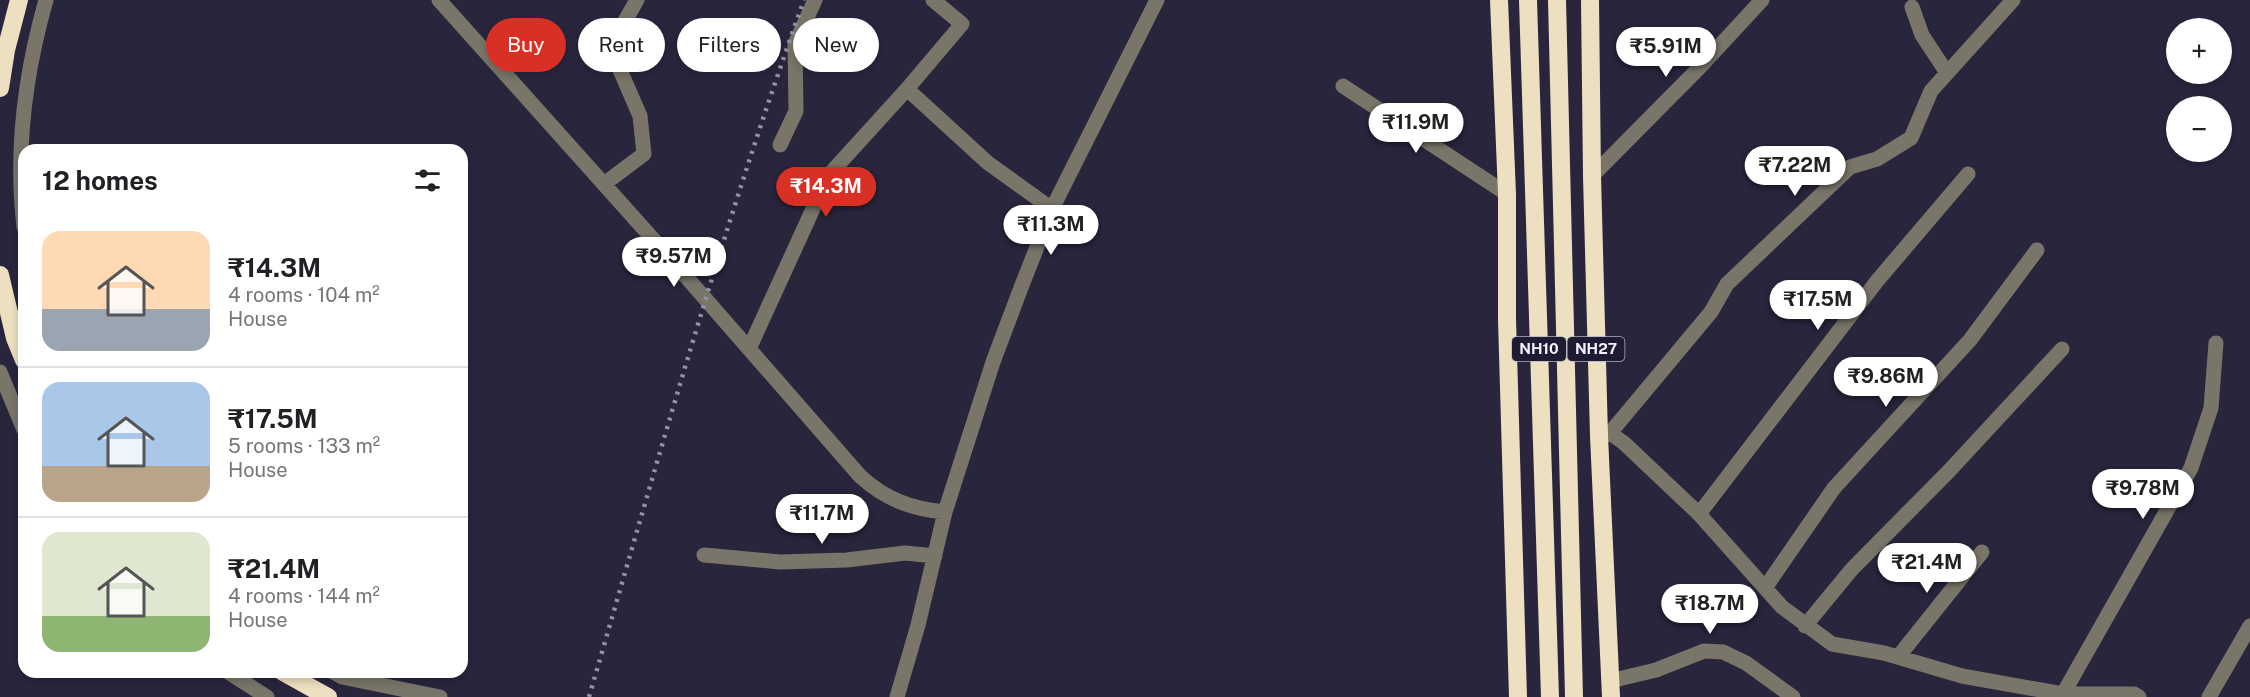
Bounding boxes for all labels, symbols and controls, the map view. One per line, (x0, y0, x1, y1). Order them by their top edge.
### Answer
chip: Buy (486, 18, 566, 72)
chip: Rent (578, 18, 665, 72)
chip: Filters (677, 18, 781, 72)
chip: New (793, 18, 879, 72)
map controls (2166, 18, 2232, 162)
button: + (2166, 18, 2232, 84)
pin: ₹5.91M (1617, 27, 1715, 78)
text: ₹5.91M (1630, 34, 1702, 58)
button: − (2166, 96, 2232, 162)
pin: ₹11.9M (1367, 103, 1465, 154)
text: ₹11.9M (1383, 110, 1449, 134)
pin: ₹7.22M (1746, 146, 1844, 197)
text: ₹7.22M (1759, 153, 1831, 177)
icon: filters (411, 164, 444, 197)
text: 12 homes (42, 165, 158, 196)
pin: ₹14.3M (777, 167, 875, 218)
text: ₹14.3M (790, 174, 862, 198)
pin: ₹11.3M (1002, 205, 1100, 256)
text: ₹11.3M (1017, 212, 1085, 236)
pin: ₹9.57M (625, 237, 723, 288)
text: ₹9.57M (636, 244, 712, 268)
text: ₹14.3M (228, 252, 321, 283)
icon: home (90, 255, 162, 327)
pin: ₹17.5M (1769, 280, 1867, 331)
text: 4 rooms · 104 m² (228, 283, 380, 307)
text: ₹17.5M (1784, 287, 1852, 311)
text: House (228, 307, 288, 331)
road number: NH10 (1512, 337, 1566, 361)
road number: NH27 (1568, 337, 1624, 361)
pin: ₹9.86M (1837, 357, 1935, 408)
text: ₹9.86M (1848, 364, 1924, 388)
text: ₹17.5M (228, 403, 318, 434)
icon: home (90, 406, 162, 478)
text: 5 rooms · 133 m² (228, 434, 380, 458)
text: House (228, 458, 288, 482)
pin: ₹9.78M (2094, 469, 2192, 520)
text: ₹9.78M (2106, 476, 2180, 500)
pin: ₹11.7M (773, 494, 871, 545)
text: ₹11.7M (790, 501, 854, 525)
pin: ₹21.4M (1878, 543, 1976, 594)
text: ₹21.4M (1892, 550, 1962, 574)
text: ₹21.4M (228, 553, 320, 584)
icon: home (90, 556, 162, 628)
text: 4 rooms · 144 m² (228, 584, 380, 608)
pin: ₹18.7M (1661, 584, 1759, 635)
text: ₹18.7M (1675, 591, 1745, 615)
text: House (228, 608, 288, 632)

